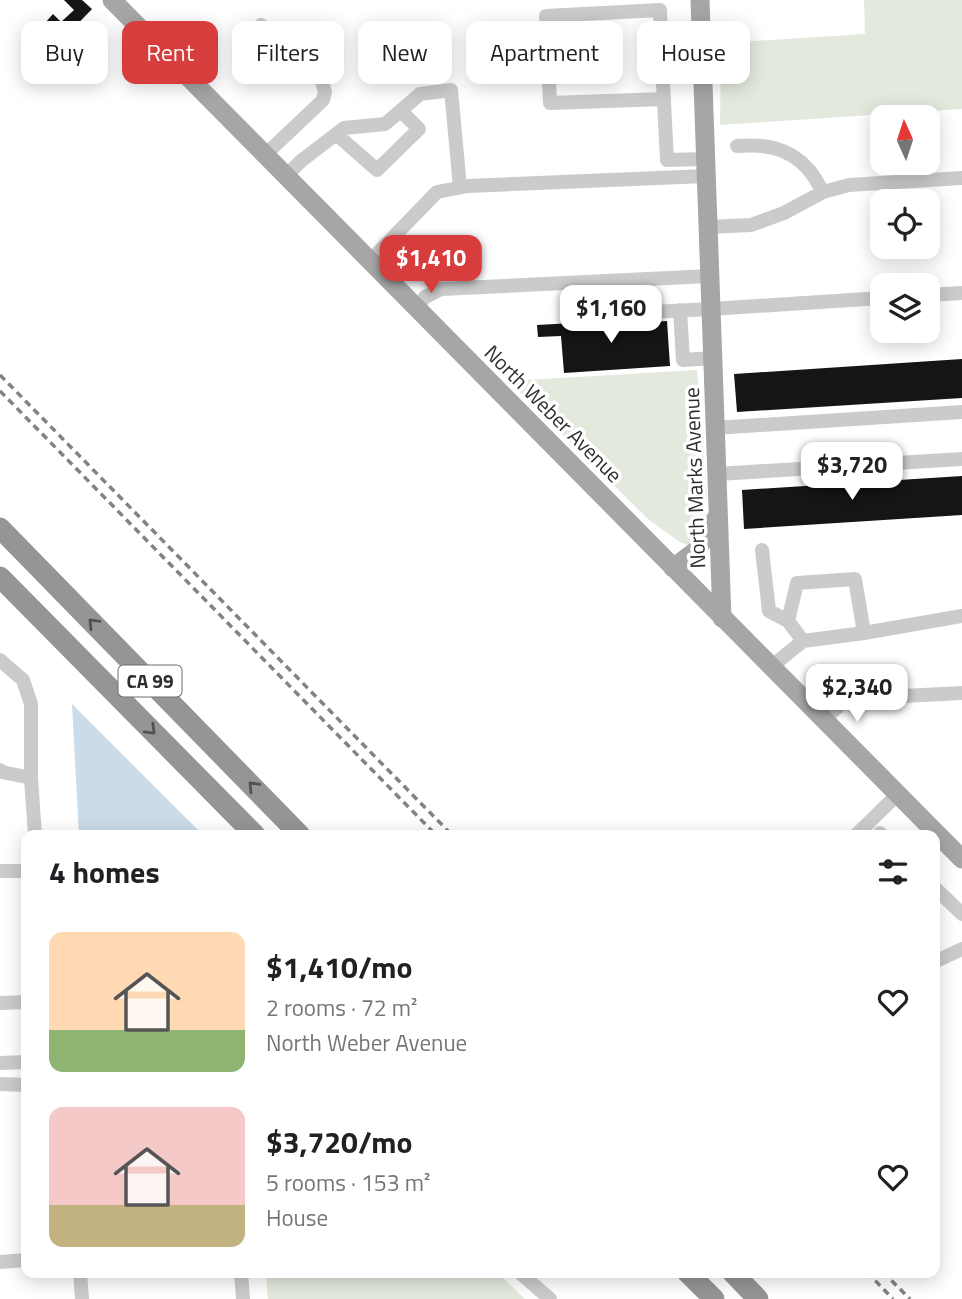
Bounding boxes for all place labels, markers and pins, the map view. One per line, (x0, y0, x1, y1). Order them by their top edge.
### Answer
pin: $1,410 (374, 236, 488, 295)
pin: $1,160 (554, 286, 668, 345)
pin: $3,720 (795, 442, 909, 502)
pin: $2,340 (800, 664, 914, 724)

